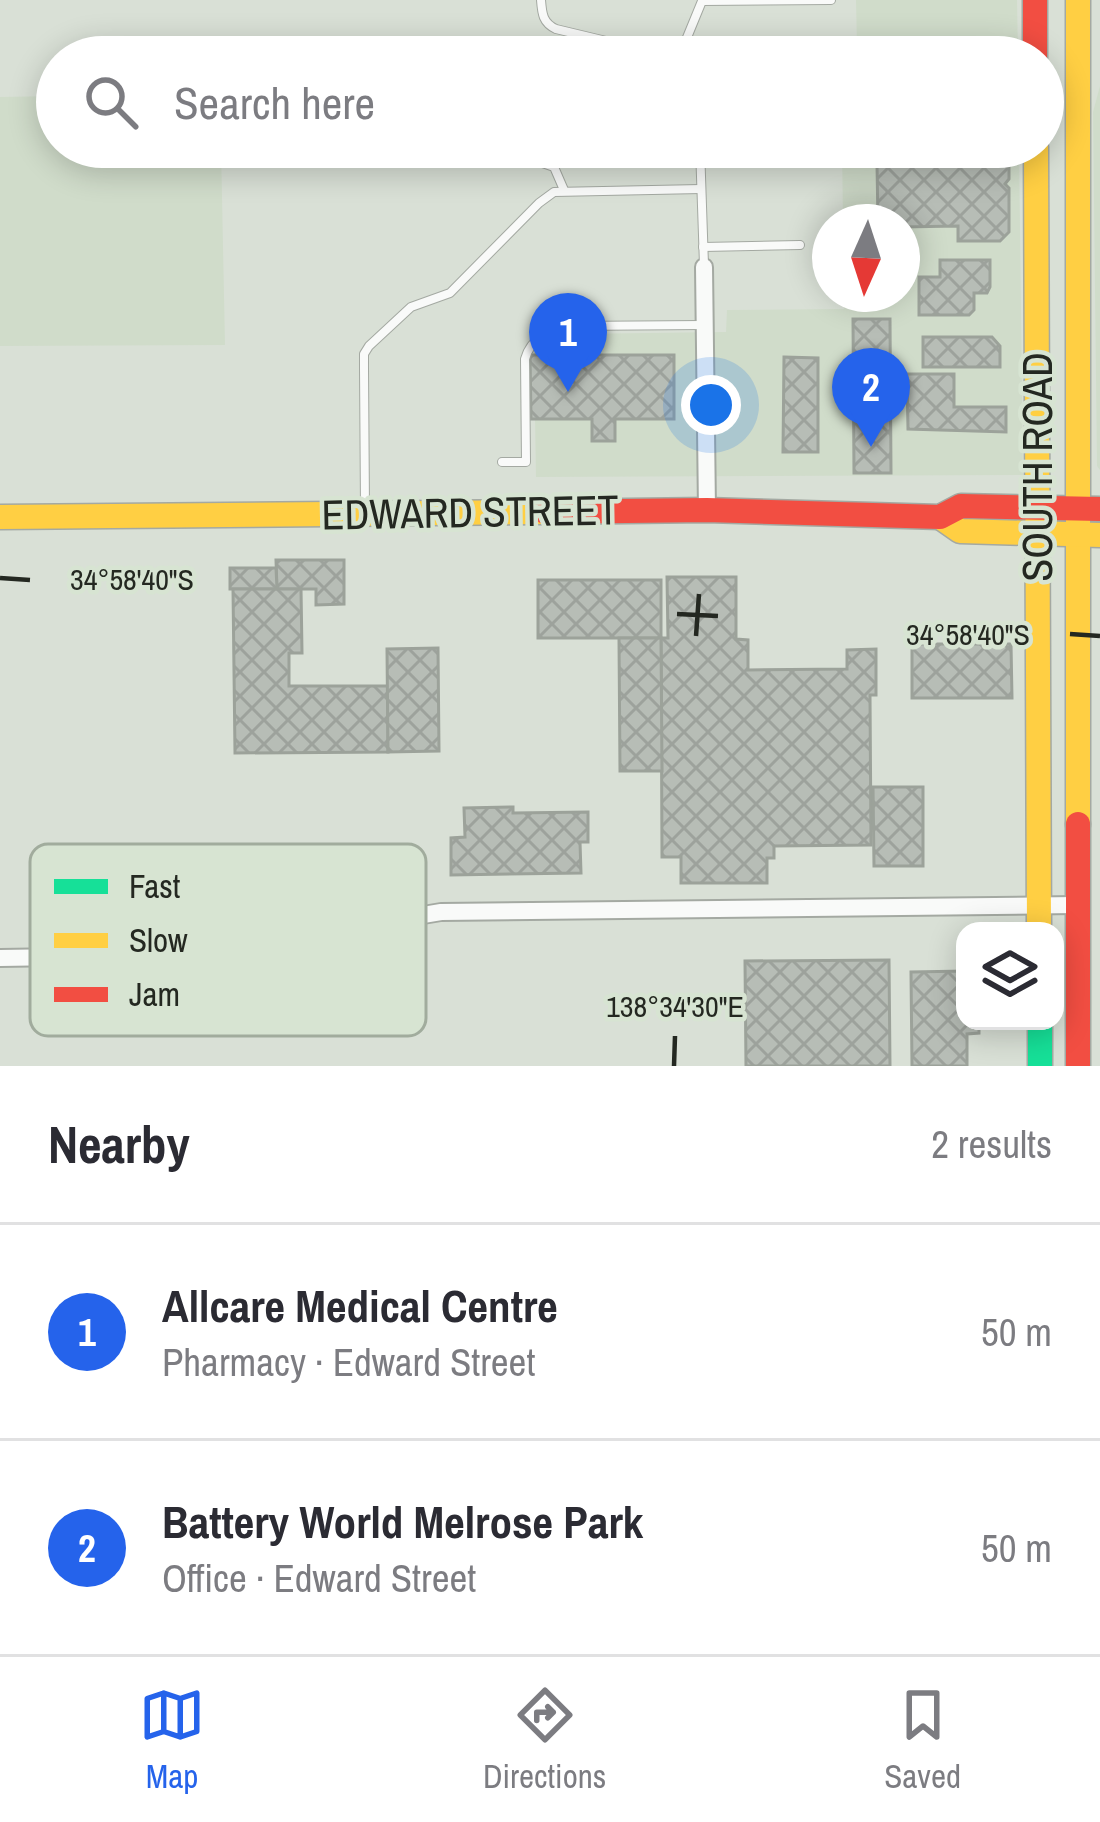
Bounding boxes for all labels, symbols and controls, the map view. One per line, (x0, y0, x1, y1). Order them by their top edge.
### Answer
search box (36, 36, 1064, 168)
icon: search (78, 69, 144, 135)
text: Search here (174, 72, 375, 133)
north arrow (812, 204, 920, 312)
pin: 1 (529, 293, 607, 392)
pin: 2 (832, 348, 910, 447)
street label: SOUTH ROAD (1009, 352, 1065, 582)
your location (681, 375, 741, 435)
street label: EDWARD STREET (321, 481, 619, 543)
text: 34°58'40"S (70, 559, 194, 599)
text: 34°58'40"S (906, 614, 1030, 654)
legend (30, 844, 426, 1036)
text: Fast (129, 864, 180, 908)
text: Slow (129, 918, 188, 962)
map controls (956, 922, 1064, 1030)
button: layers (956, 922, 1064, 1030)
text: Jam (129, 972, 180, 1016)
text: 138°34'30"E (606, 986, 744, 1026)
text: Nearby (48, 1110, 190, 1179)
text: 2 results (931, 1118, 1052, 1170)
text: Allcare Medical Centre (162, 1275, 558, 1336)
text: 1 (78, 1306, 96, 1358)
text: 50 m (981, 1306, 1052, 1358)
text: Pharmacy · Edward Street (162, 1336, 535, 1388)
text: Battery World Melrose Park (162, 1491, 643, 1552)
text: 2 (78, 1522, 96, 1574)
text: 50 m (981, 1522, 1052, 1574)
text: Office · Edward Street (162, 1552, 476, 1604)
tab: Map (139, 1682, 205, 1798)
tab: Directions (483, 1682, 606, 1798)
tab: Saved (884, 1682, 961, 1798)

